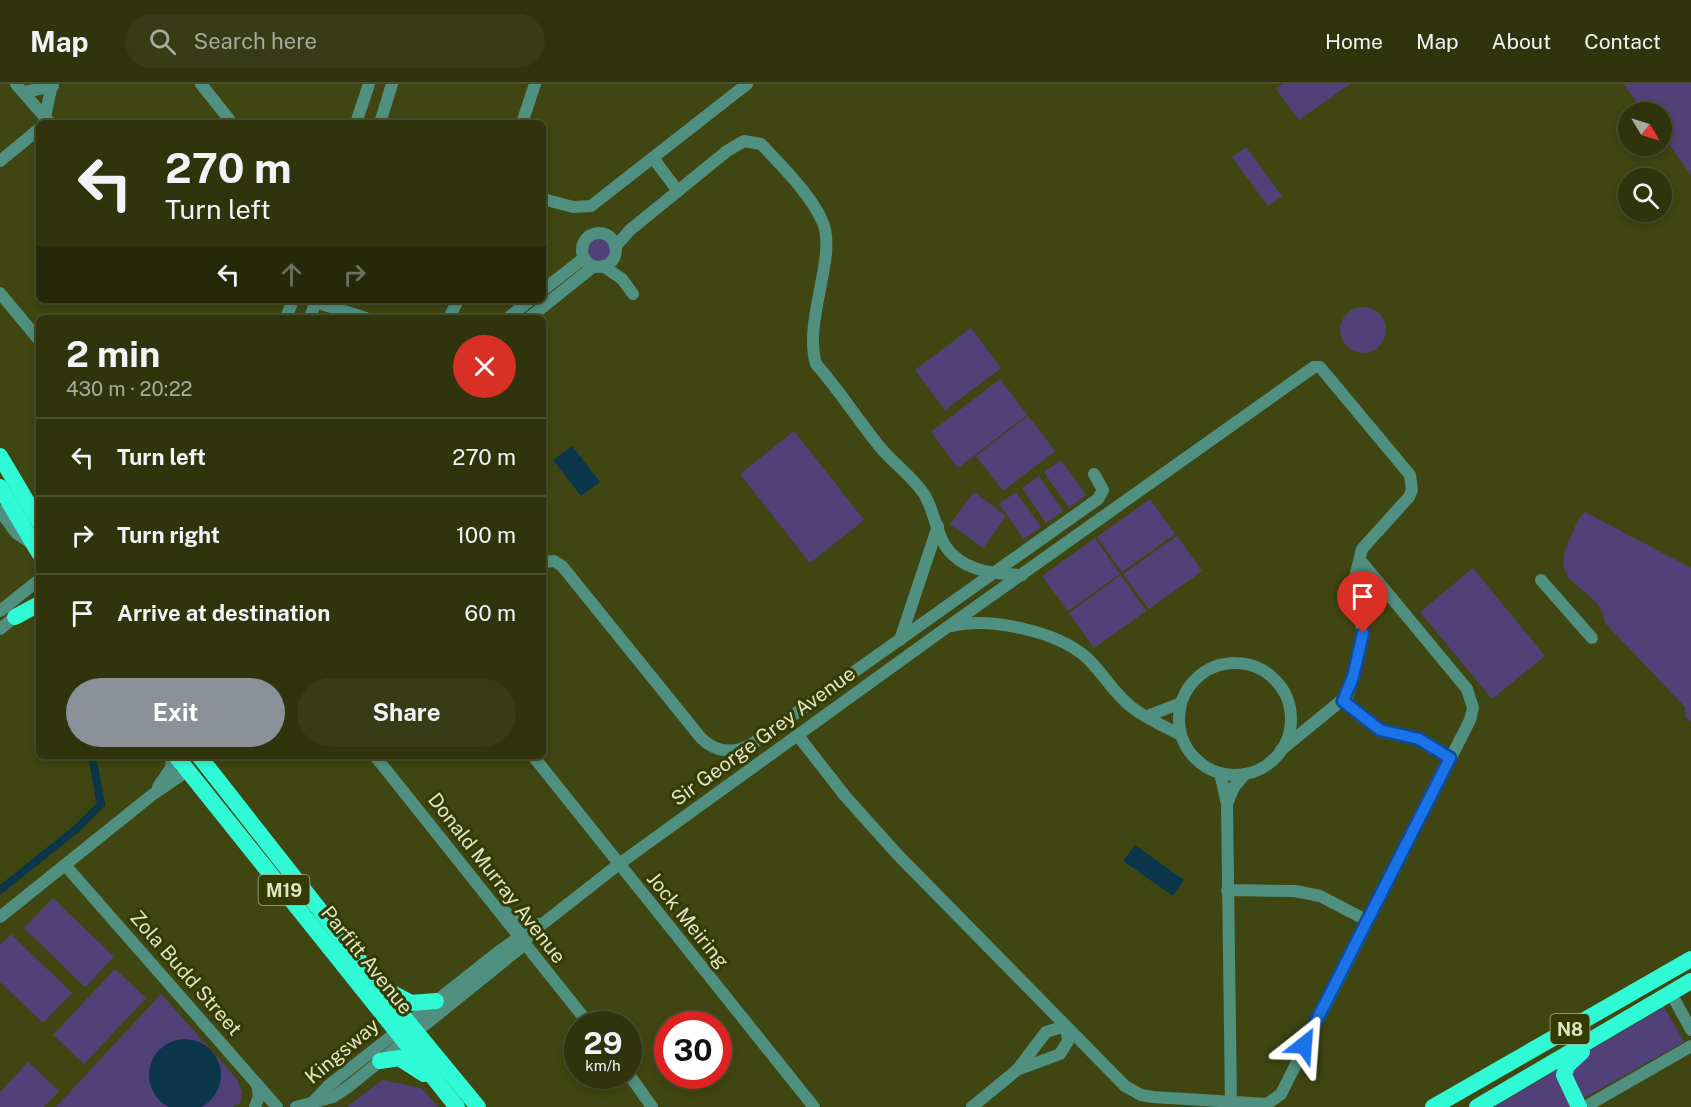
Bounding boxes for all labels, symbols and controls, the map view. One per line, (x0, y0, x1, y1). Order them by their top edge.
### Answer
search box (125, 14, 545, 68)
text: Map (30, 25, 89, 58)
icon: search (146, 25, 179, 58)
text: Search here (194, 28, 317, 54)
text: Home (1325, 29, 1383, 54)
text: Map (1416, 29, 1459, 54)
text: About (1492, 29, 1551, 54)
text: Contact (1584, 29, 1661, 54)
north arrow (1618, 102, 1672, 156)
map controls (1618, 102, 1672, 222)
text: 270 m (165, 143, 292, 192)
icon: left (66, 144, 144, 222)
button: search (1618, 168, 1672, 222)
text: Turn left (165, 193, 271, 225)
icon: left (212, 258, 245, 291)
icon: ahead (275, 258, 308, 291)
icon: right (338, 258, 371, 291)
text: 2 min (66, 333, 160, 375)
button: close (453, 335, 516, 398)
text: 430 m · 20:22 (66, 377, 193, 401)
icon: left (66, 441, 99, 474)
text: Turn left (117, 444, 206, 470)
text: 270 m (452, 444, 516, 470)
icon: right (66, 519, 99, 552)
text: Turn right (117, 522, 220, 548)
text: 100 m (456, 522, 516, 548)
pin (1337, 571, 1388, 633)
icon: arrive (1346, 580, 1379, 613)
icon: arrive (66, 597, 99, 630)
text: Arrive at destination (117, 600, 330, 626)
text: 60 m (465, 600, 516, 626)
street label: Sir George Grey Avenue (666, 661, 860, 811)
button: Exit (66, 678, 285, 747)
button: Share (297, 678, 516, 747)
street label: Donald Murray Avenue (423, 788, 571, 968)
street label: Jock Meiring (642, 867, 734, 973)
road number: M19 (258, 875, 310, 905)
street label: Parfitt Avenue (316, 901, 418, 1019)
street label: Zola Budd Street (125, 906, 247, 1040)
speed limit sign: 30 (654, 1011, 732, 1089)
street label: Kingsway (300, 1013, 384, 1089)
position arrow (1272, 1013, 1336, 1077)
road number: N8 (1550, 1014, 1590, 1044)
text: 29 (584, 1025, 622, 1061)
text: km/h (585, 1057, 621, 1074)

